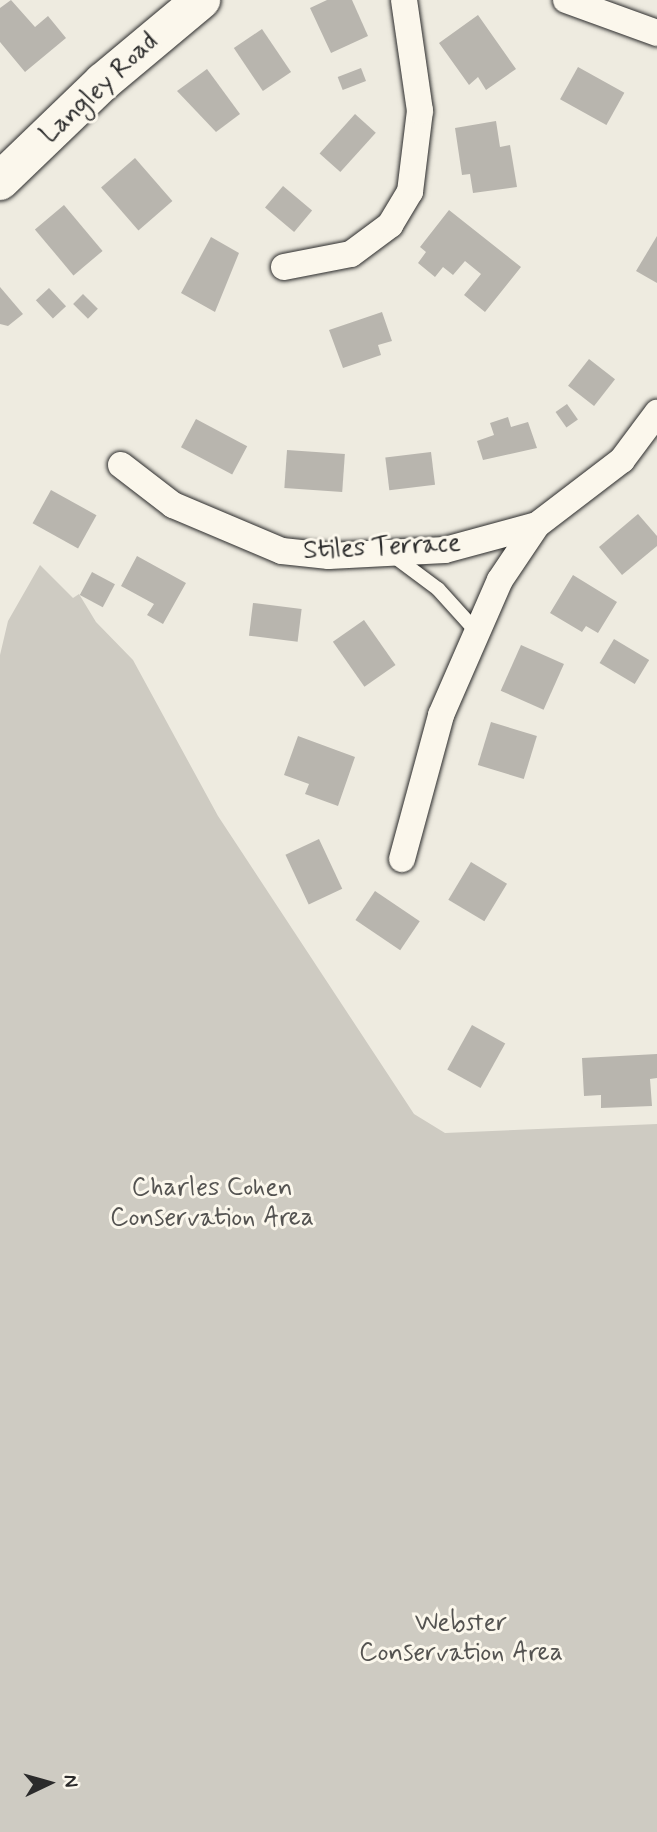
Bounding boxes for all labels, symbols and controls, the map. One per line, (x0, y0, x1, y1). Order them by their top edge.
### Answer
street label: Langley Road (35, 27, 165, 151)
street label: Stiles Terrace (306, 528, 458, 568)
park label: Charles Cohen Conservation Area (108, 1173, 316, 1234)
park label: Webster Conservation Area (357, 1608, 565, 1670)
north arrow (14, 1748, 84, 1818)
text: N (57, 1774, 83, 1789)

